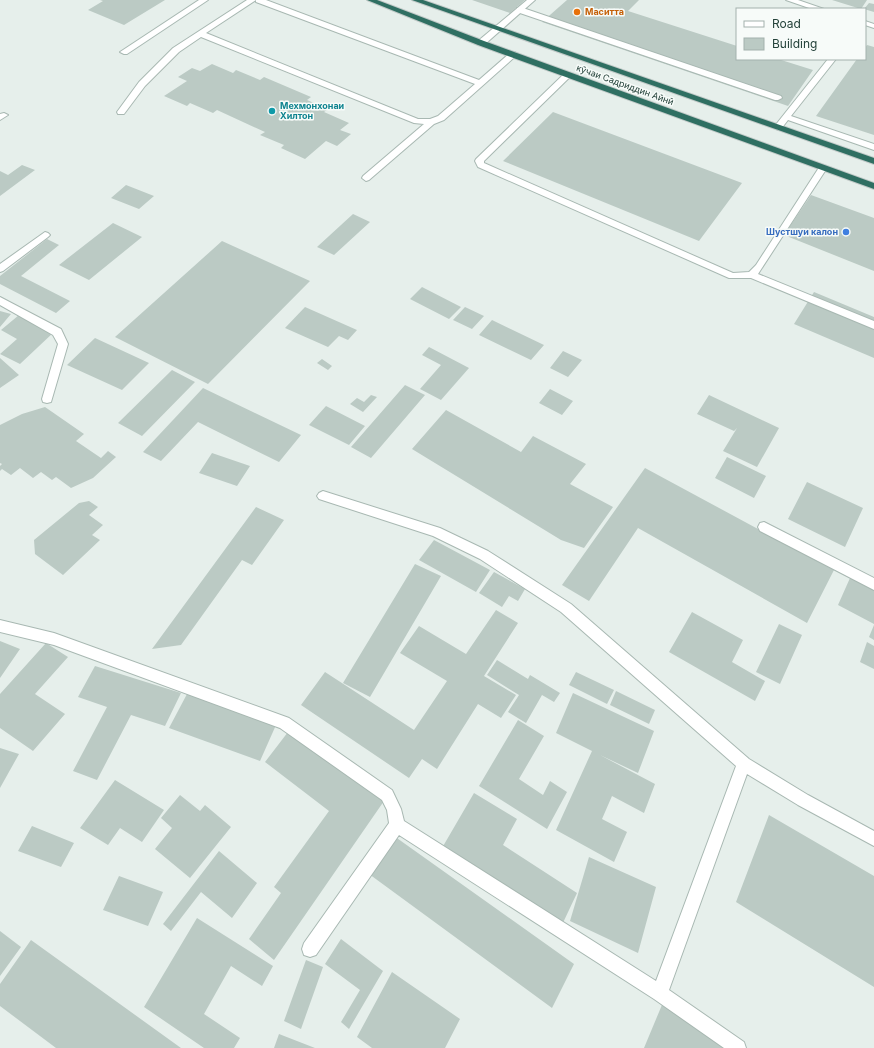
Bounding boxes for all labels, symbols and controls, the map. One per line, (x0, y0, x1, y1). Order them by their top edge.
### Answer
place label: Маситта (585, 6, 624, 17)
marker: Маситта (572, 7, 582, 17)
legend (736, 8, 866, 60)
text: Road (772, 16, 801, 31)
text: Building (772, 36, 817, 51)
street label: кӯчаи Садриддин Айнӣ (575, 62, 675, 107)
place label: Мехмонхонаи Хилтон (280, 100, 345, 121)
marker: Мехмонхонаи Хилтон (267, 106, 277, 116)
place label: Шустшуи калон (766, 226, 838, 237)
marker: Шустшуи калон (841, 227, 851, 237)

